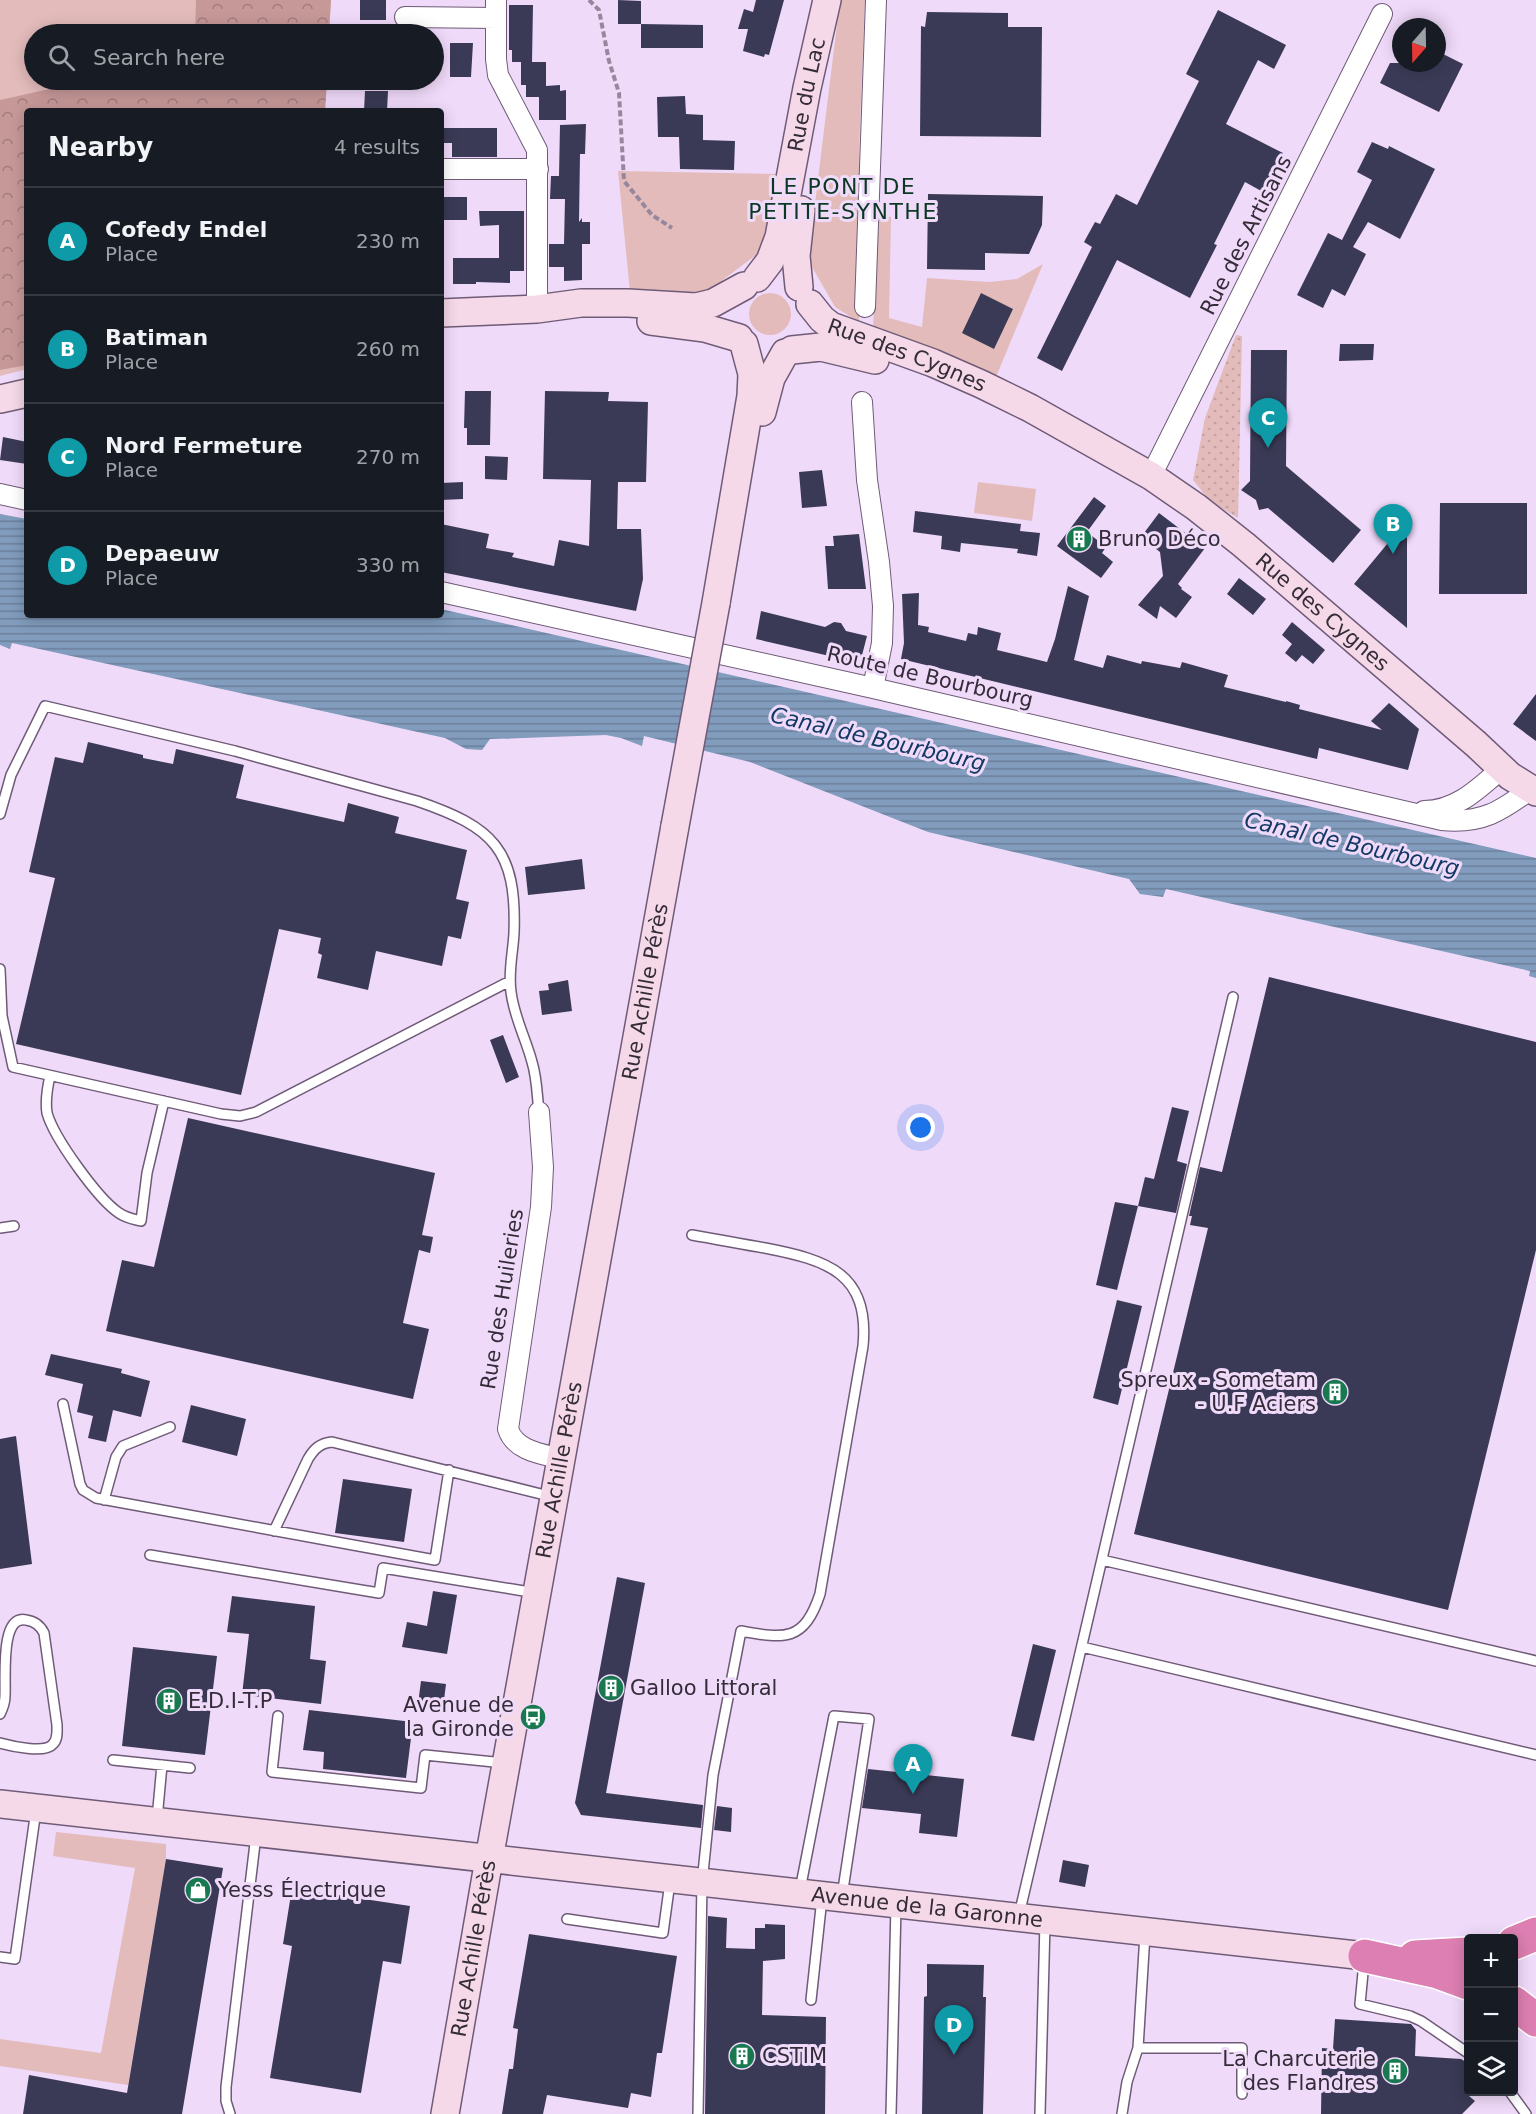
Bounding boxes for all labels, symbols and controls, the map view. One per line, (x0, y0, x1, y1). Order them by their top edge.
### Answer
north arrow (1392, 18, 1446, 72)
search box (24, 24, 444, 90)
street label: Rue du Lac (783, 35, 830, 154)
icon: search (45, 41, 78, 74)
text: Search here (93, 45, 225, 70)
text: Nearby (48, 132, 153, 162)
text: 4 results (334, 135, 420, 159)
street label: Rue des Artisans (1195, 151, 1297, 319)
district label: LE PONT DE PETITE-SYNTHE (748, 174, 938, 224)
text: Cofedy Endel (105, 217, 267, 242)
text: A (60, 229, 75, 253)
text: 230 m (356, 229, 420, 253)
text: Place (105, 242, 158, 266)
street label: Rue des Cygnes (824, 314, 990, 397)
text: Batiman (105, 325, 208, 350)
text: B (60, 337, 75, 361)
text: 260 m (356, 337, 420, 361)
text: Place (105, 350, 158, 374)
pin: C (1248, 398, 1288, 448)
text: Nord Fermeture (105, 433, 302, 458)
text: C (60, 445, 75, 469)
text: 270 m (356, 445, 420, 469)
text: Place (105, 458, 158, 482)
pin: B (1374, 504, 1412, 554)
building icon: Bruno Déco (1064, 524, 1094, 554)
place label: Bruno Déco (1098, 527, 1221, 551)
text: Depaeuw (105, 541, 220, 566)
street label: Rue des Cygnes (1251, 548, 1394, 676)
text: D (59, 553, 76, 577)
text: 330 m (356, 553, 420, 577)
text: Place (105, 566, 158, 590)
street label: Route de Bourbourg (825, 642, 1035, 712)
water label: Canal de Bourbourg (768, 702, 988, 776)
water label: Canal de Bourbourg (1242, 807, 1462, 881)
street label: Rue Achille Pérès (617, 901, 673, 1082)
your location (906, 1113, 935, 1142)
street label: Rue des Huileries (476, 1207, 528, 1391)
place label: Spreux - Sometam - U.F Aciers (1120, 1368, 1316, 1416)
building icon: Spreux - Sometam - U.F Aciers (1320, 1377, 1350, 1407)
street label: Rue Achille Pérès (531, 1380, 587, 1560)
building icon: Galloo Littoral (596, 1673, 626, 1703)
place label: Galloo Littoral (630, 1676, 777, 1700)
building icon: E.D.I-T.P (154, 1686, 184, 1716)
place label: E.D.I-T.P (188, 1689, 272, 1713)
place label: Avenue de la Gironde (403, 1693, 514, 1741)
bus stop icon: Avenue de la Gironde (518, 1702, 548, 1732)
pin: A (894, 1744, 932, 1794)
street label: Rue Achille Pérès (446, 1858, 501, 2039)
shop icon: Yesss Électrique (183, 1875, 213, 1905)
place label: Yesss Électrique (217, 1877, 386, 1902)
street label: Avenue de la Garonne (810, 1882, 1044, 1932)
map controls (1464, 1934, 1518, 2096)
button: + (1464, 1934, 1518, 1988)
button: − (1464, 1988, 1518, 2042)
pin: D (934, 2006, 974, 2055)
building icon: CSTIM (727, 2041, 757, 2071)
button: layers (1464, 2042, 1518, 2096)
place label: CSTIM (762, 2044, 827, 2068)
place label: La Charcuterie des Flandres (1222, 2047, 1376, 2095)
building icon: La Charcuterie des Flandres (1380, 2056, 1410, 2086)

